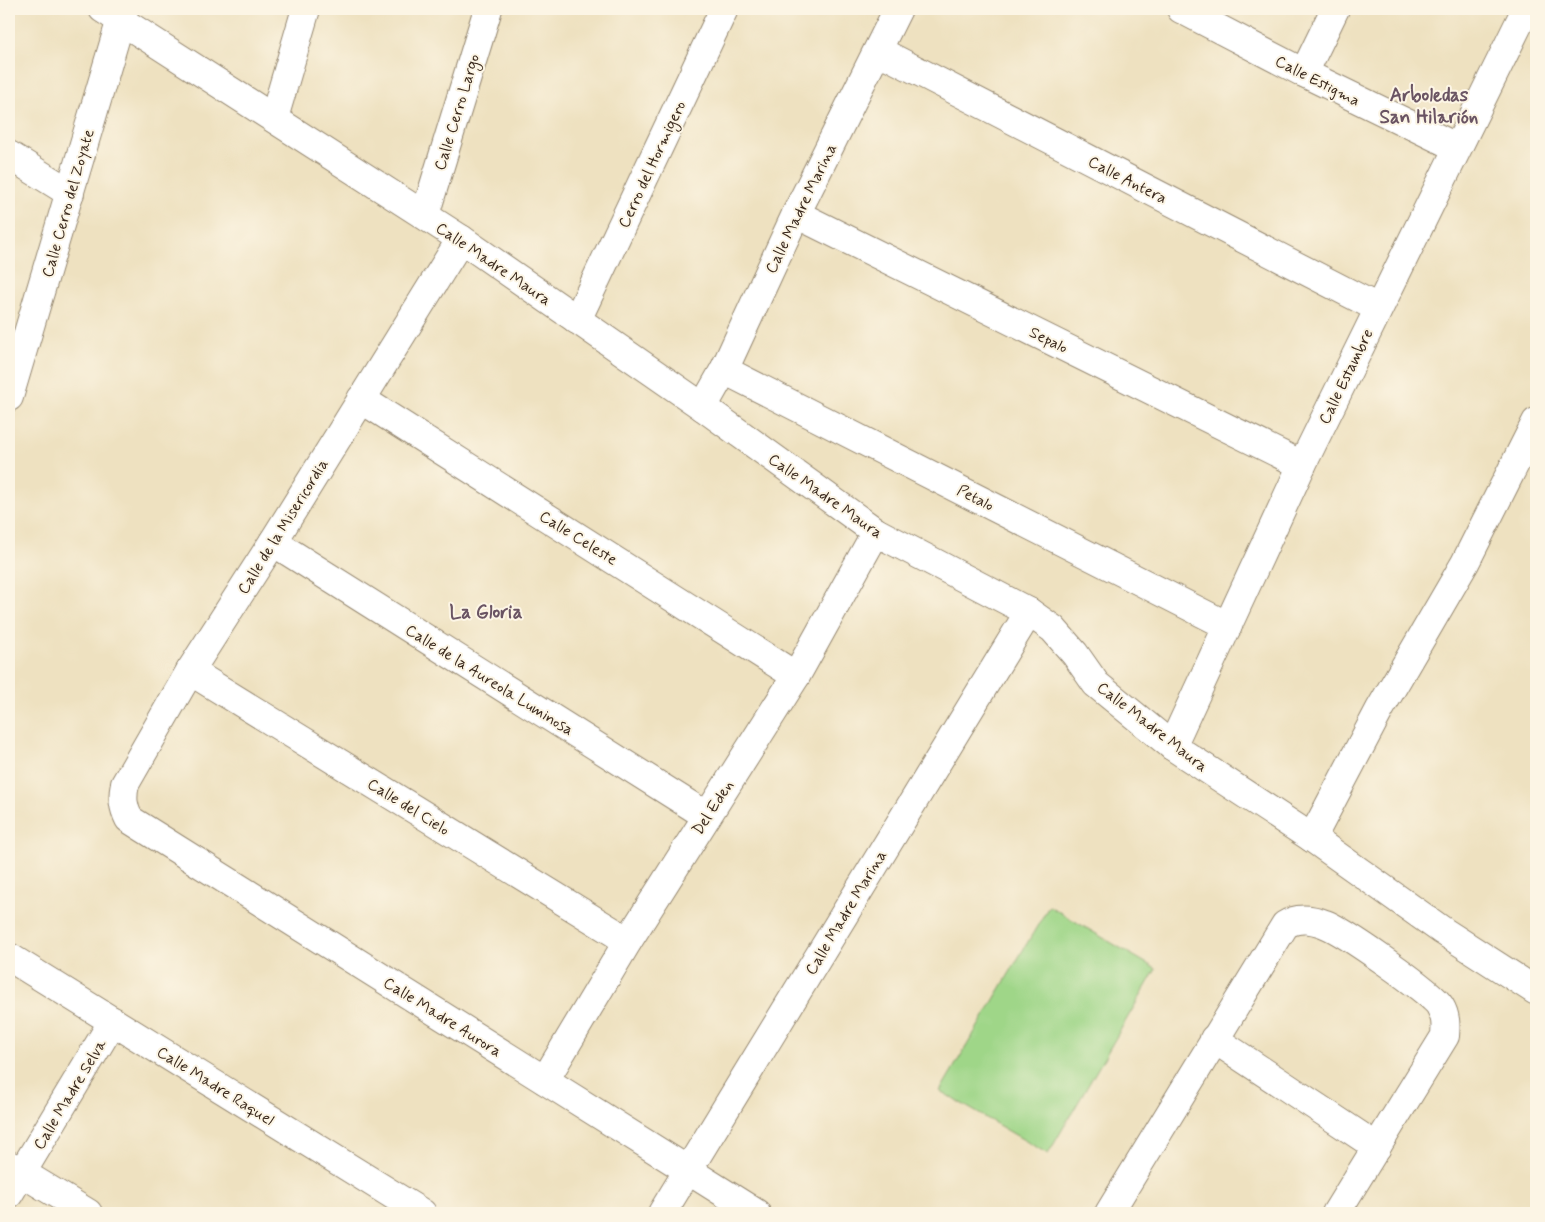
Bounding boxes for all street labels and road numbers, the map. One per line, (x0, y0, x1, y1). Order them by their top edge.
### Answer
street label: Calle Estigma (1271, 51, 1364, 112)
street label: Calle Cerro Largo (430, 52, 486, 173)
street label: Cerro del Hormigero (614, 97, 692, 232)
street label: Calle Cerro del Zoyate (37, 127, 100, 280)
street label: Calle Madre Marina (761, 140, 842, 277)
street label: Calle Antera (1084, 151, 1170, 209)
street label: Calle Madre Maura (431, 218, 555, 311)
street label: Sepalo (1026, 322, 1071, 359)
street label: Calle Estambre (1314, 325, 1379, 428)
street label: Calle Madre Maura (764, 449, 886, 544)
street label: Calle de la Misericordia (233, 455, 333, 598)
street label: Petalo (953, 480, 997, 516)
street label: Calle Celeste (535, 506, 621, 571)
street label: Calle de la Aureola Luminosa (401, 620, 577, 741)
street label: Calle Madre Maura (1092, 677, 1212, 777)
street label: Calle del Cielo (363, 774, 453, 841)
street label: Del Eden (688, 776, 739, 839)
street label: Calle Madre Marina (801, 847, 892, 979)
street label: Calle Madre Aurora (379, 972, 505, 1062)
street label: Calle Madre Selva (29, 1035, 112, 1154)
street label: Calle Madre Raquel (152, 1042, 278, 1131)

